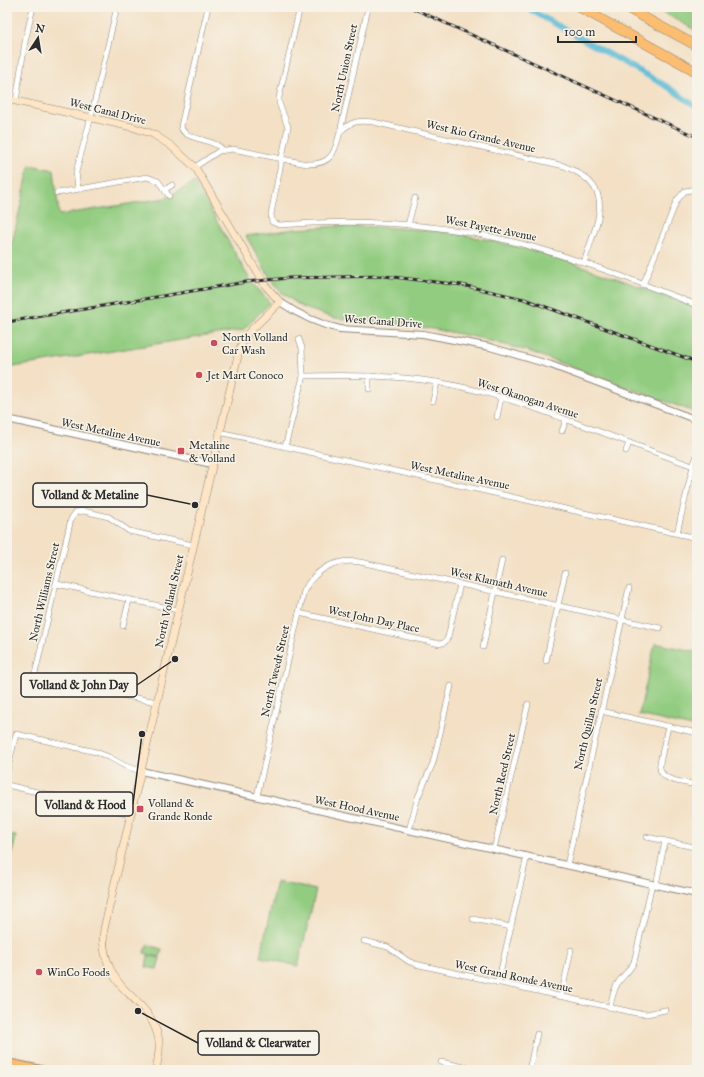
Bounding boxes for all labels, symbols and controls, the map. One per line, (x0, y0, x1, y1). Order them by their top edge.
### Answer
north arrow (18, 18, 58, 58)
scale bar (558, 18, 636, 44)
text: N (34, 21, 47, 36)
street label: North Union Street (329, 23, 360, 113)
text: 100 m (564, 25, 595, 39)
street label: West Canal Drive (68, 96, 148, 127)
street label: West Rio Grande Avenue (425, 118, 537, 155)
street label: West Payette Avenue (444, 213, 538, 244)
street label: West Canal Drive (343, 312, 423, 331)
place label: North Volland Car Wash (222, 331, 288, 357)
marker: North Volland Car Wash (209, 338, 219, 348)
place label: Jet Mart Conoco (206, 369, 284, 383)
marker: Jet Mart Conoco (194, 370, 204, 380)
street label: West Okanogan Avenue (476, 376, 580, 421)
street label: West Metaline Avenue (60, 416, 162, 449)
place label: Metaline & Volland (189, 439, 236, 465)
marker: Metaline & Volland (176, 446, 186, 456)
street label: West Metaline Avenue (409, 459, 511, 492)
callout: Volland & Metaline (33, 483, 147, 507)
text: Volland & Metaline (40, 488, 139, 502)
street label: North Williams Street (27, 541, 62, 643)
street label: North Volland Street (152, 553, 187, 649)
street label: West Klamath Avenue (449, 565, 549, 600)
street label: West John Day Place (327, 603, 421, 637)
street label: North Tweedt Street (259, 624, 292, 718)
callout: Volland & John Day (21, 673, 137, 697)
street label: North Quillan Street (572, 677, 605, 771)
text: Volland & John Day (28, 678, 130, 693)
street label: North Reed Street (487, 732, 518, 816)
callout: Volland & Hood (36, 792, 133, 816)
street label: West Hood Avenue (313, 793, 401, 824)
place label: Volland & Grande Ronde (147, 797, 213, 823)
text: Volland & Hood (43, 798, 127, 812)
marker: Volland & Grande Ronde (135, 804, 145, 814)
street label: West Grand Ronde Avenue (454, 958, 574, 995)
place label: WinCo Foods (47, 966, 110, 979)
marker: WinCo Foods (34, 967, 44, 977)
callout: Volland & Clearwater (198, 1031, 319, 1055)
text: Volland & Clearwater (204, 1036, 311, 1050)

